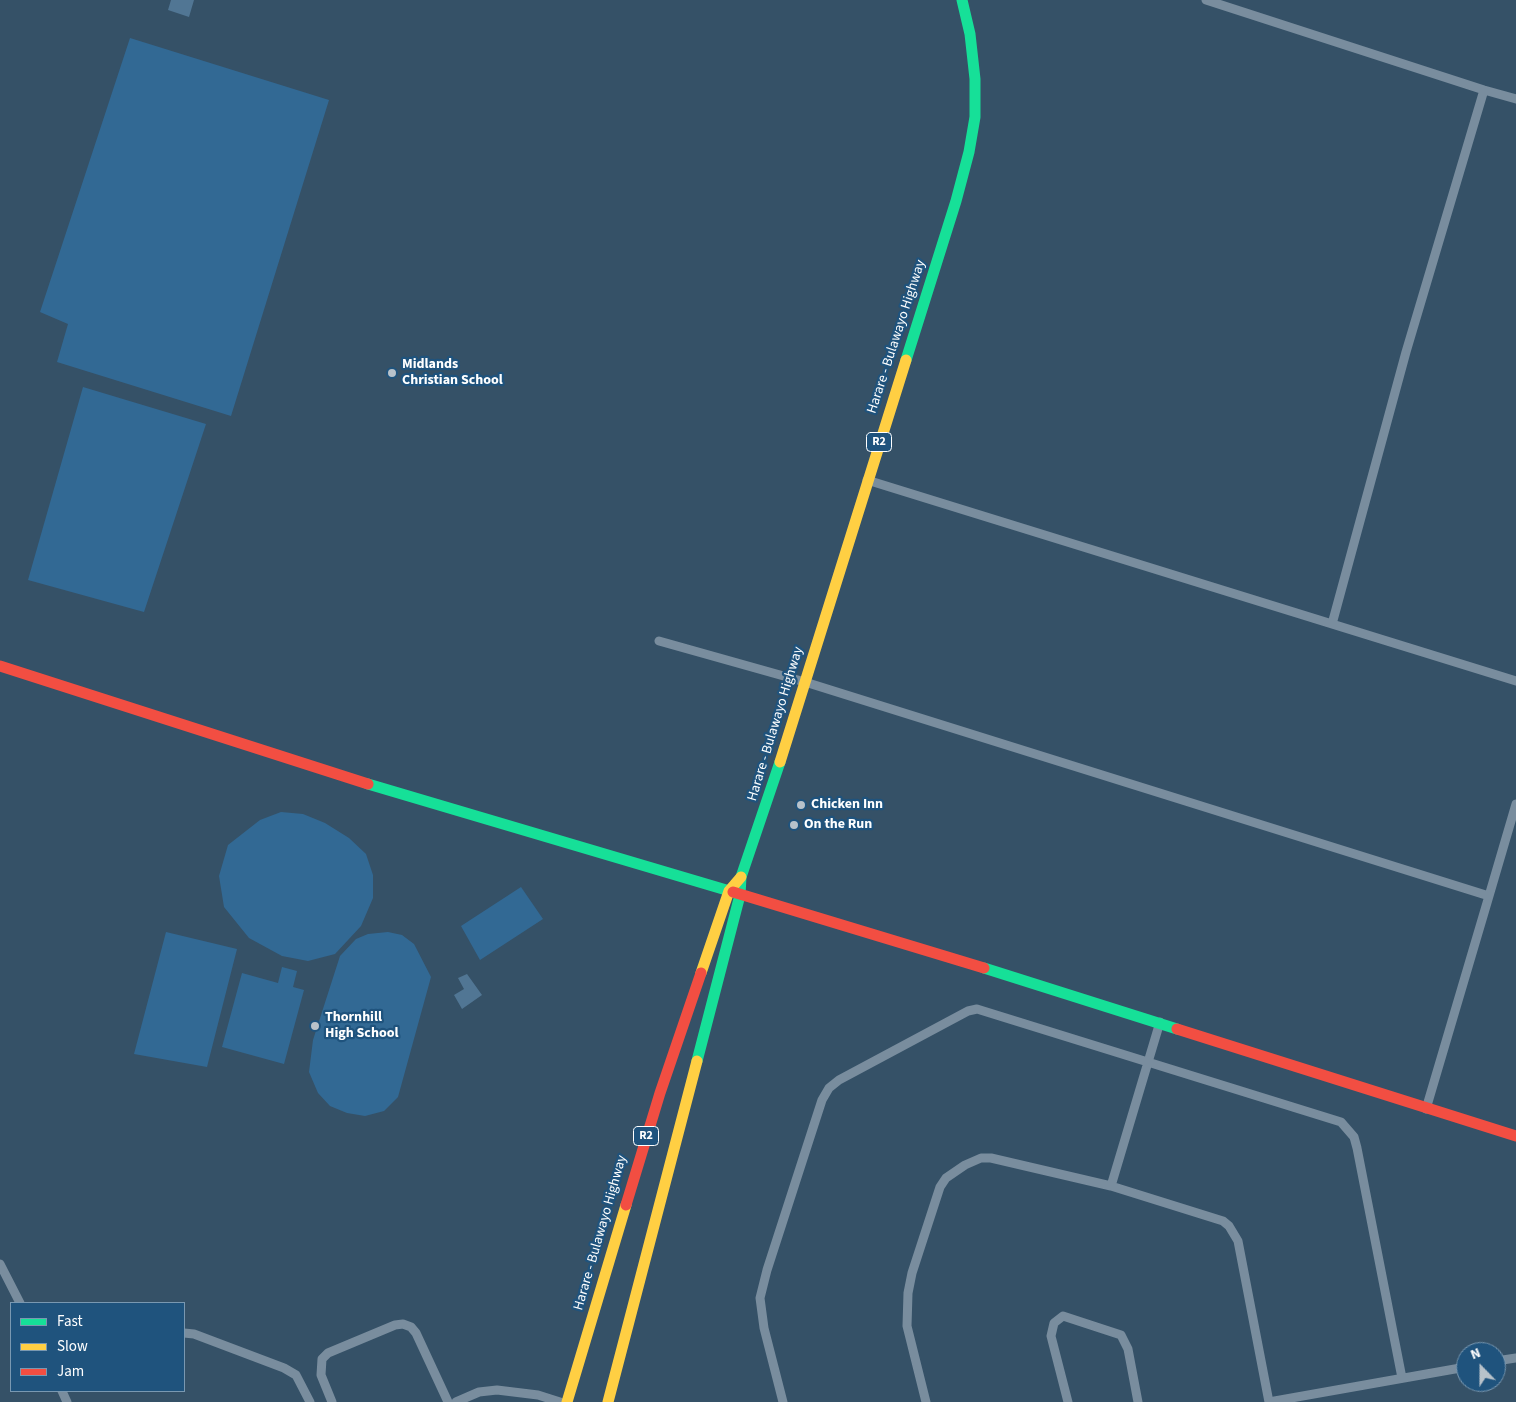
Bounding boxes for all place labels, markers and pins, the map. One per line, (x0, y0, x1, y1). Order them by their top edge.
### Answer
place label: Midlands Christian School (402, 357, 503, 390)
marker: Midlands Christian School (386, 367, 398, 379)
place label: Chicken Inn (811, 797, 883, 813)
marker: Chicken Inn (795, 799, 807, 811)
place label: On the Run (804, 817, 872, 833)
marker: On the Run (788, 819, 800, 831)
place label: Thornhill High School (325, 1010, 398, 1042)
marker: Thornhill High School (309, 1020, 321, 1032)

